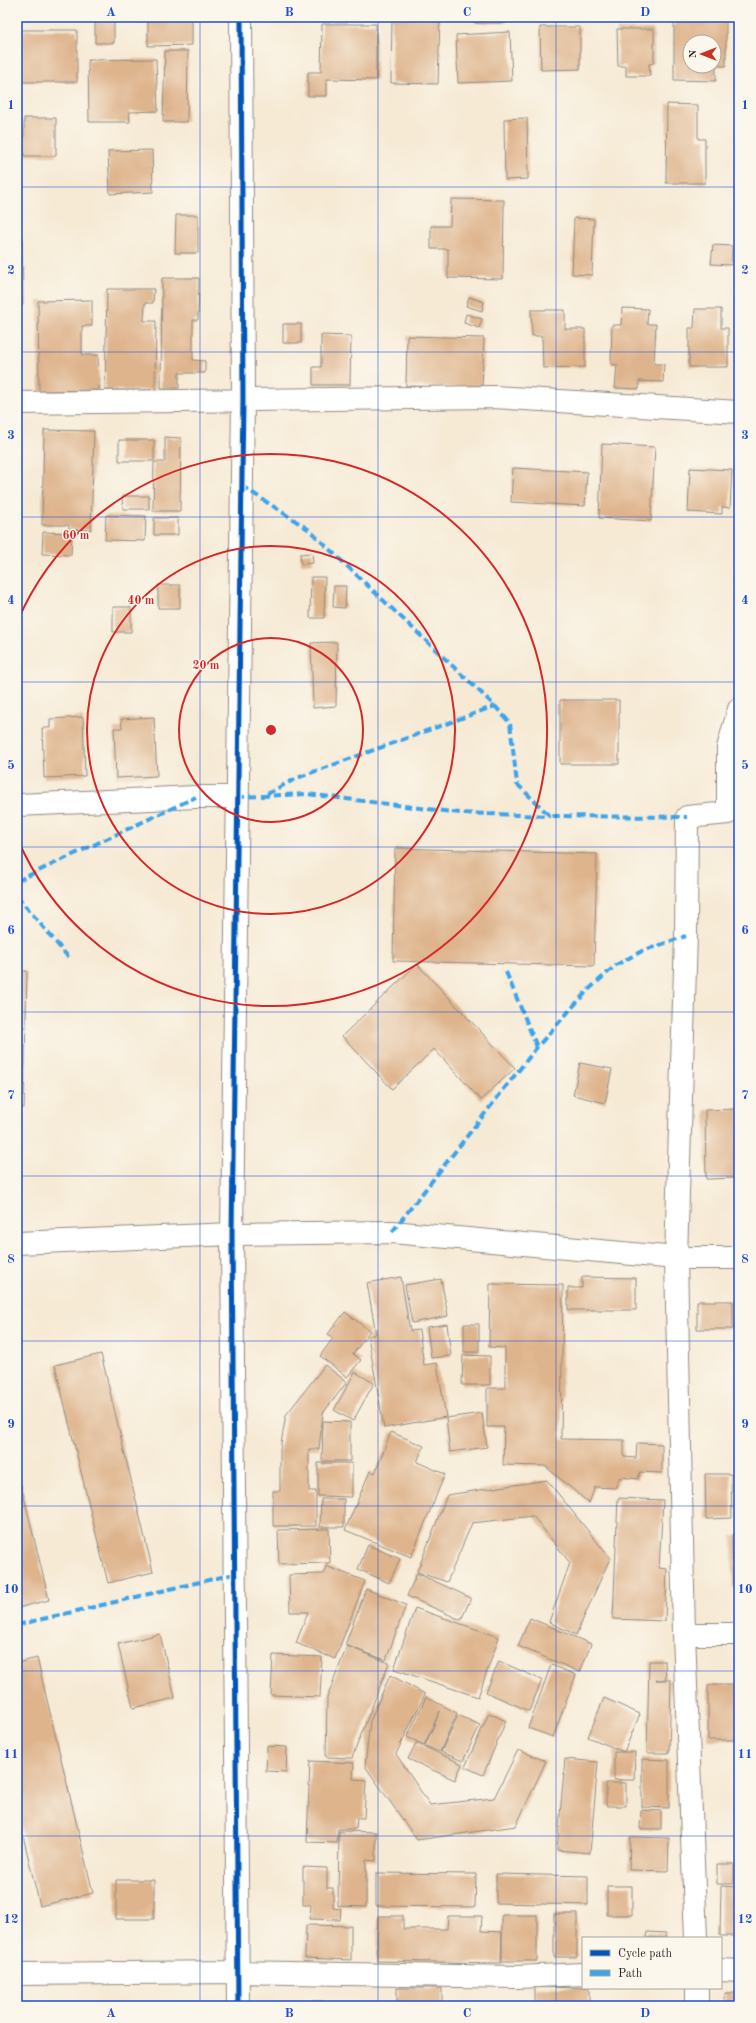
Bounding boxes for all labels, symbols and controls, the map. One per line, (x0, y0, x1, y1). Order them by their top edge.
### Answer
text: A (106, 6, 116, 19)
text: B (284, 6, 294, 19)
text: C (463, 6, 471, 19)
text: D (640, 6, 650, 19)
north arrow (682, 34, 722, 74)
text: N (688, 49, 699, 58)
text: 1 (7, 99, 15, 112)
text: 1 (741, 99, 749, 112)
text: 2 (7, 264, 15, 277)
text: 2 (741, 264, 749, 277)
text: 3 (7, 429, 15, 442)
text: 3 (741, 429, 749, 442)
text: 60 m (63, 530, 90, 542)
text: 4 (7, 594, 15, 607)
text: 4 (741, 594, 749, 607)
text: 40 m (128, 595, 155, 607)
text: 20 m (193, 660, 220, 672)
centre of rings (264, 723, 278, 737)
text: 5 (7, 759, 15, 772)
text: 5 (741, 759, 749, 772)
text: 6 (7, 924, 15, 937)
text: 6 (741, 924, 749, 937)
text: 7 (7, 1089, 15, 1102)
text: 7 (741, 1089, 749, 1102)
text: 8 (7, 1253, 15, 1266)
text: 8 (741, 1253, 749, 1266)
text: 9 (7, 1418, 15, 1431)
text: 9 (741, 1418, 749, 1431)
text: 10 (3, 1583, 19, 1596)
text: 10 (737, 1583, 753, 1596)
text: 11 (3, 1748, 19, 1761)
text: 11 (737, 1748, 753, 1761)
text: 12 (3, 1913, 19, 1926)
text: 12 (737, 1913, 753, 1926)
legend (582, 1937, 722, 1989)
text: Cycle path (618, 1948, 673, 1960)
text: Path (618, 1968, 643, 1980)
text: A (106, 2007, 116, 2020)
text: B (284, 2007, 294, 2020)
text: C (463, 2007, 471, 2020)
text: D (640, 2007, 650, 2020)

